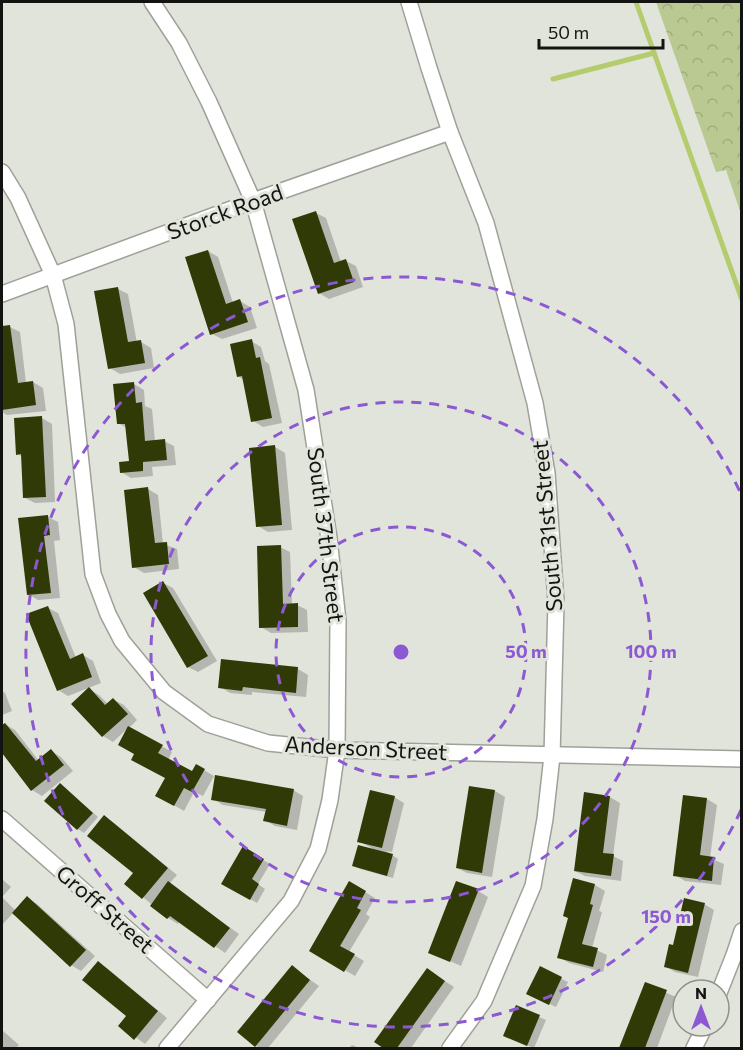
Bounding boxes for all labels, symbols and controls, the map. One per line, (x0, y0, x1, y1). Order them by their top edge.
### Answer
scale bar (539, 12, 664, 50)
text: 50 m (548, 21, 589, 43)
street label: Storck Road (163, 178, 287, 245)
street label: South 31st Street (526, 439, 567, 613)
street label: South 37th Street (302, 446, 351, 624)
text: 50 m (505, 640, 547, 662)
text: 100 m (625, 640, 677, 662)
centre of rings (391, 642, 411, 662)
street label: Anderson Street (284, 730, 448, 765)
street label: Groff Street (51, 859, 160, 958)
text: 150 m (641, 905, 691, 927)
north arrow (671, 978, 731, 1038)
text: N (695, 983, 707, 1002)

